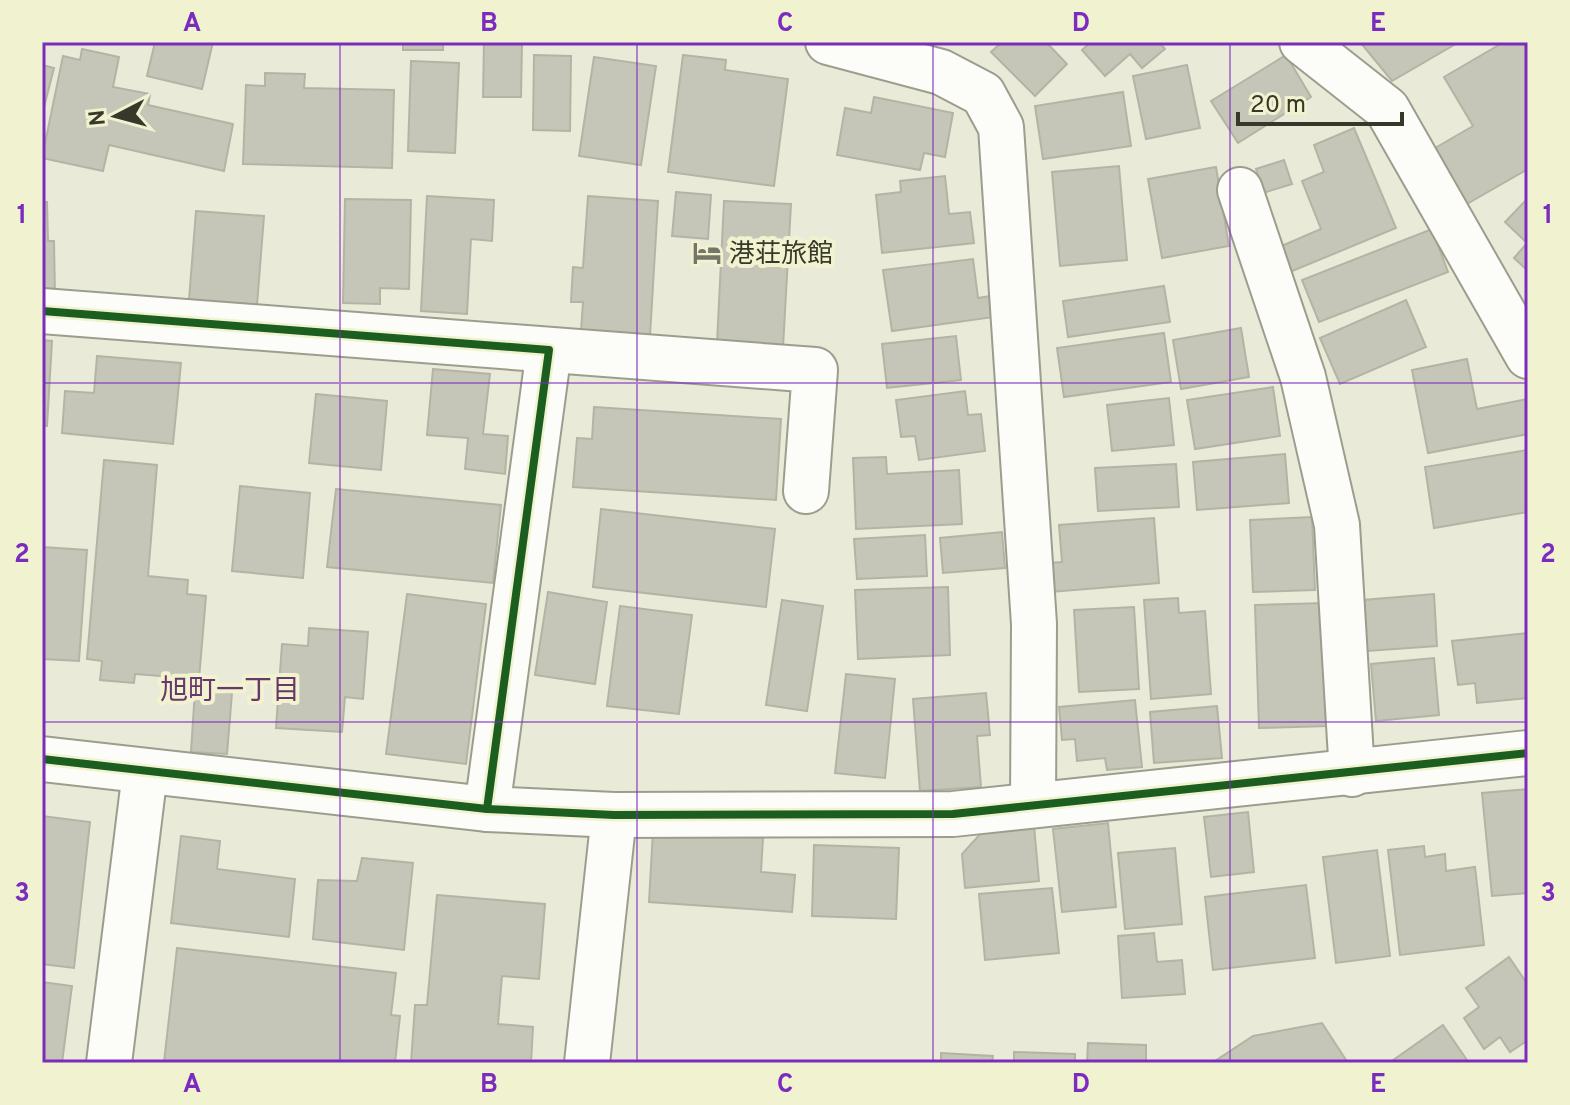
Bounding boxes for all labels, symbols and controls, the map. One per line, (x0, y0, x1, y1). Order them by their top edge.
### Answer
text: A (183, 8, 201, 41)
text: B (480, 8, 498, 41)
text: C (777, 8, 793, 41)
text: D (1072, 8, 1090, 41)
text: E (1370, 8, 1386, 41)
north arrow (76, 76, 156, 156)
scale bar (1238, 76, 1402, 126)
text: 20 m (1250, 91, 1306, 121)
text: N (84, 109, 113, 127)
text: 1 (17, 200, 27, 233)
text: 1 (1543, 200, 1553, 233)
hotel icon: 港荘旅館 (692, 238, 722, 268)
place label: 港荘旅館 (729, 239, 833, 272)
text: 2 (14, 539, 30, 572)
text: 2 (1540, 539, 1556, 572)
district label: 旭町一丁目 (160, 674, 300, 710)
text: 3 (14, 878, 30, 911)
text: 3 (1540, 878, 1556, 911)
text: A (183, 1069, 201, 1102)
text: B (480, 1069, 498, 1102)
text: C (777, 1069, 793, 1102)
text: D (1072, 1069, 1090, 1102)
text: E (1370, 1069, 1386, 1102)

